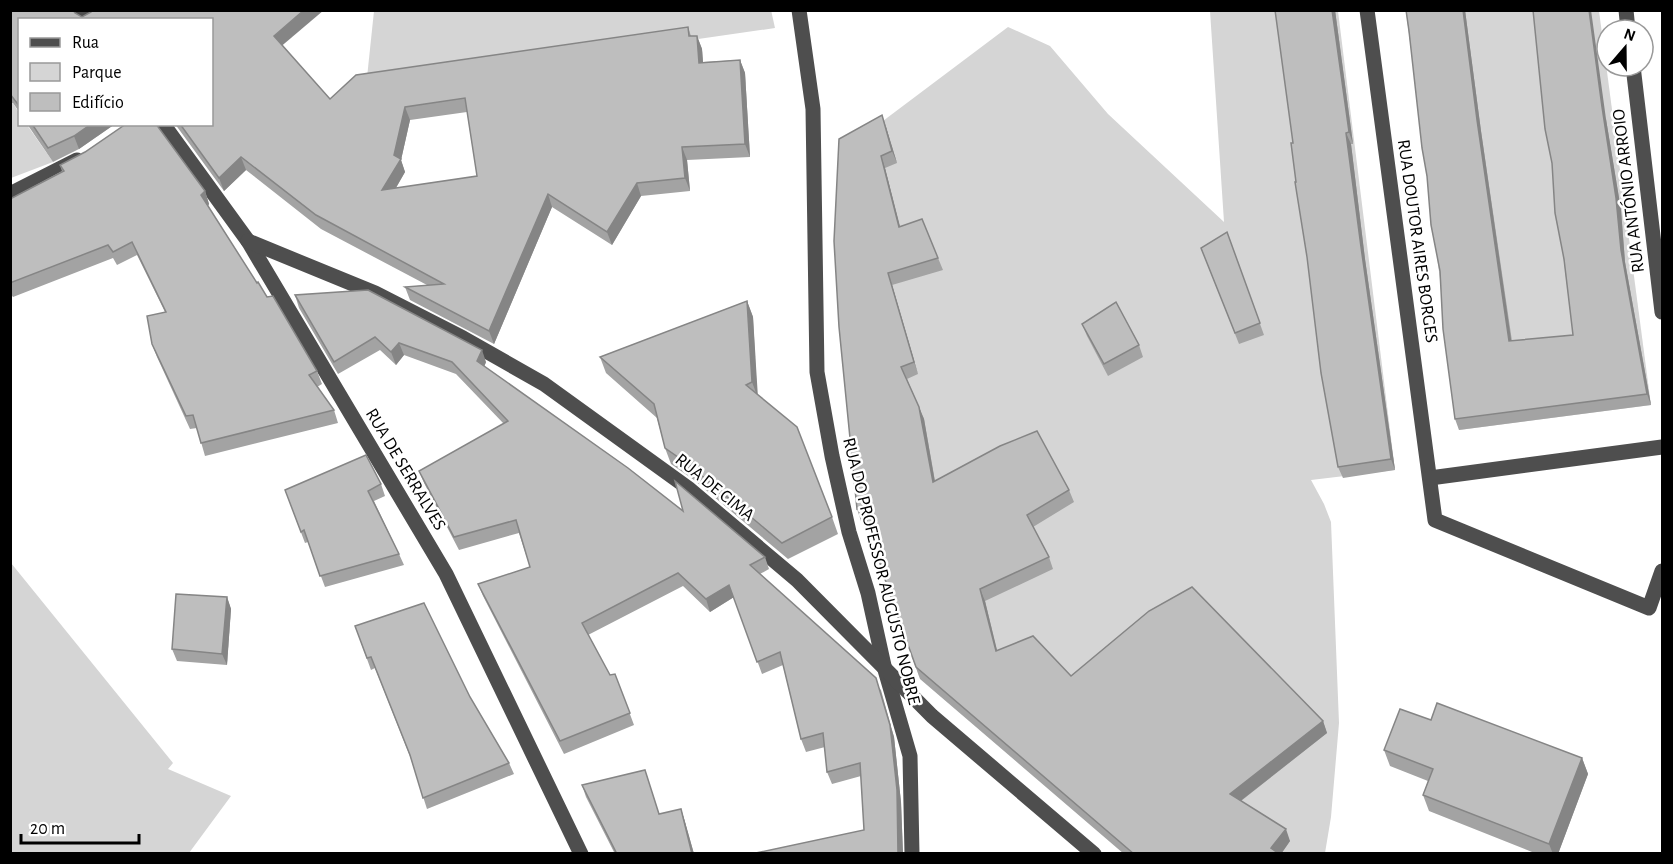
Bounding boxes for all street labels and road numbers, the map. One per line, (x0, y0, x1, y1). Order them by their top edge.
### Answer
street label: RUA ANTÓNIO ARROIO (1607, 108, 1648, 274)
street label: RUA DOUTOR AIRES BORGES (1394, 138, 1440, 344)
street label: RUA DE SERRALVES (362, 405, 449, 534)
street label: RUA DO PROFESSOR AUGUSTO NOBRE (839, 436, 923, 707)
street label: RUA DE CIMA (671, 451, 758, 525)

